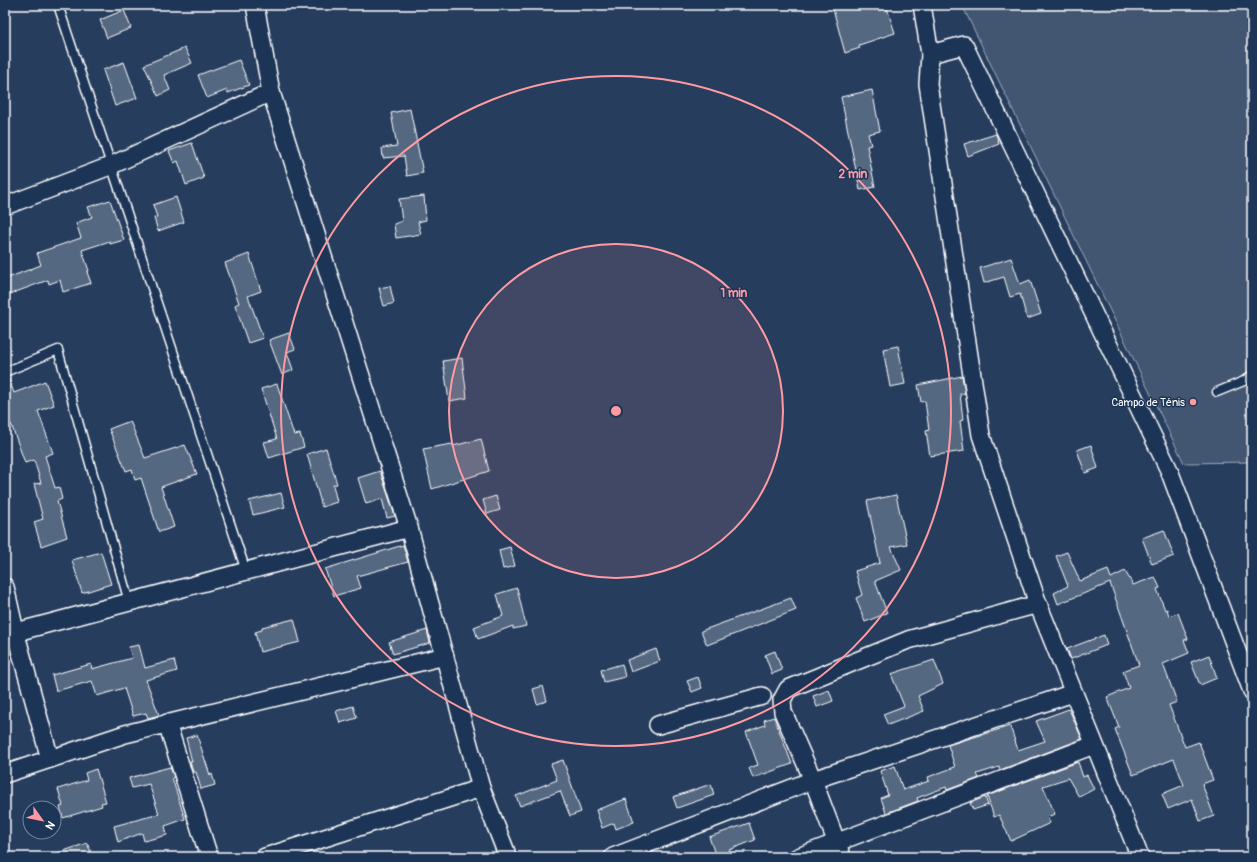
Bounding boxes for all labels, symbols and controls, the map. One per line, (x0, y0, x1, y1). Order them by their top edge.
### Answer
text: 2 min (839, 167, 868, 182)
text: 1 min (721, 286, 748, 301)
place label: Campo de Ténis (1111, 396, 1185, 409)
marker: Campo de Ténis (1188, 397, 1198, 407)
centre of rings (609, 404, 623, 418)
north arrow (22, 800, 62, 840)
text: N (42, 819, 57, 832)

